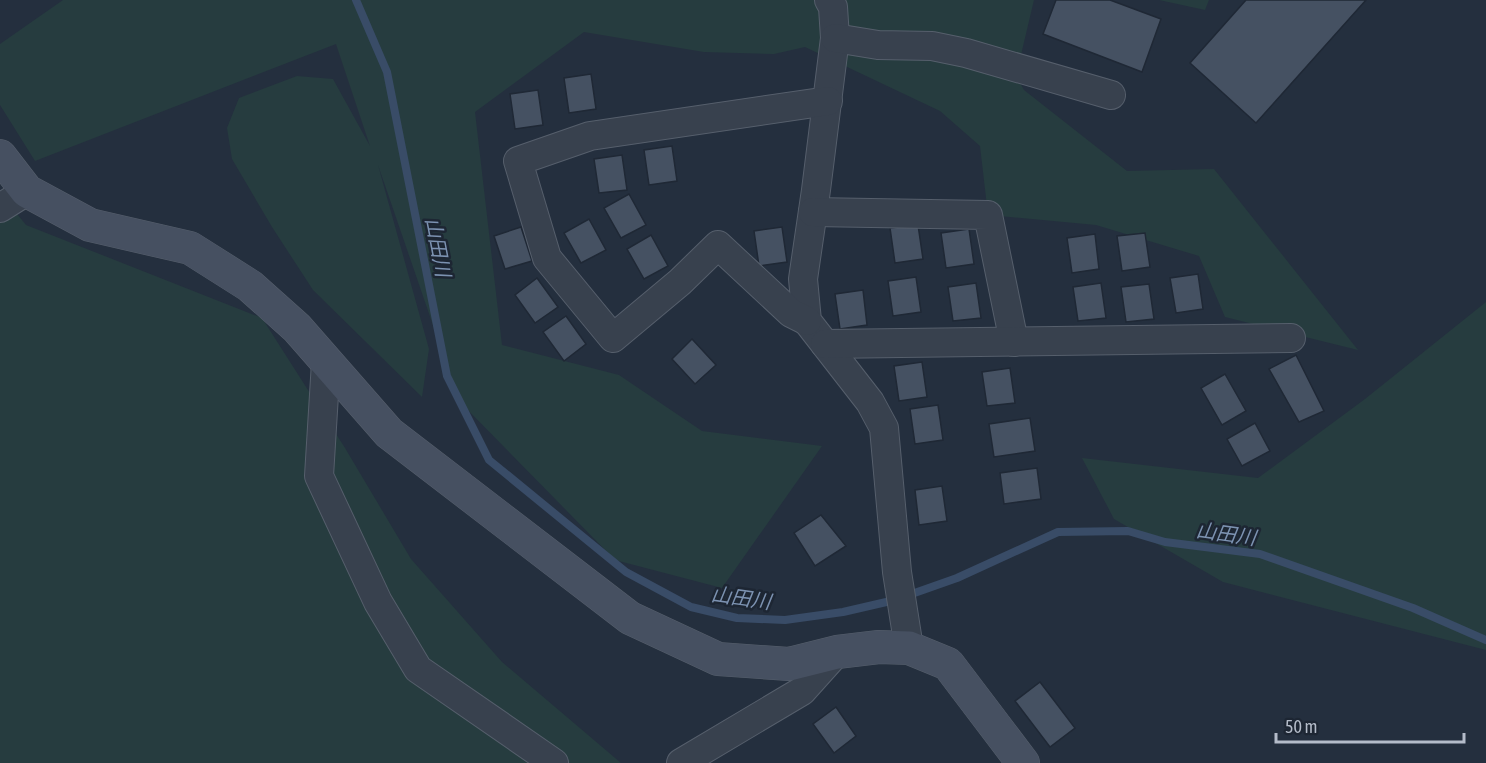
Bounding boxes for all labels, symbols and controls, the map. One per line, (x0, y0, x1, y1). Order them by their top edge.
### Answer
water label: 山田川 (421, 215, 456, 281)
water label: 山田川 (1195, 518, 1259, 549)
water label: 山田川 (710, 582, 774, 613)
scale bar (1276, 706, 1464, 744)
text: 50 m (1285, 716, 1317, 737)

